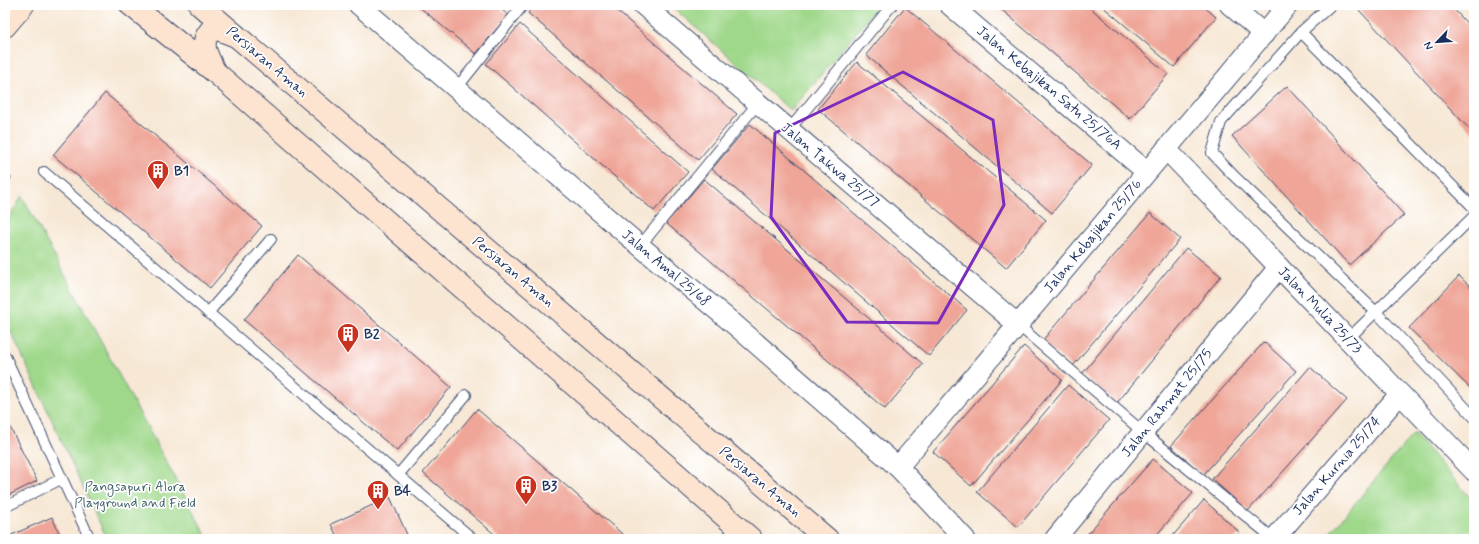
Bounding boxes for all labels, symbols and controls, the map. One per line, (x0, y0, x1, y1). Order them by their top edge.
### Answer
street label: Jalan Kebajikan Satu 25/76A (973, 22, 1125, 154)
north arrow (1417, 22, 1457, 62)
street label: Persiaran Aman (222, 23, 312, 101)
text: N (1421, 40, 1437, 52)
street label: Jalan Takwa 25/77 (777, 119, 883, 211)
building icon: B1 (145, 158, 171, 191)
place label: B1 (174, 162, 189, 180)
street label: Jalan Kebajikan 25/76 (1040, 175, 1146, 297)
street label: Jalan Amal 25/68 (618, 226, 714, 310)
street label: Persiaran Aman (468, 233, 558, 311)
street label: Jalan Mulia 25/73 (1274, 263, 1366, 357)
building icon: B2 (335, 321, 361, 354)
place label: B2 (364, 325, 380, 343)
street label: Jalan Rahmat 25/75 (1118, 345, 1216, 461)
street label: Jalan Kurnia 25/74 (1289, 412, 1385, 519)
street label: Persiaran Aman (715, 443, 805, 521)
building icon: B3 (513, 473, 539, 506)
place label: B3 (542, 477, 558, 495)
park label: Pangsapuri Alora Playground and Field (74, 478, 196, 512)
building icon: B4 (365, 478, 391, 511)
place label: B4 (394, 482, 412, 500)

